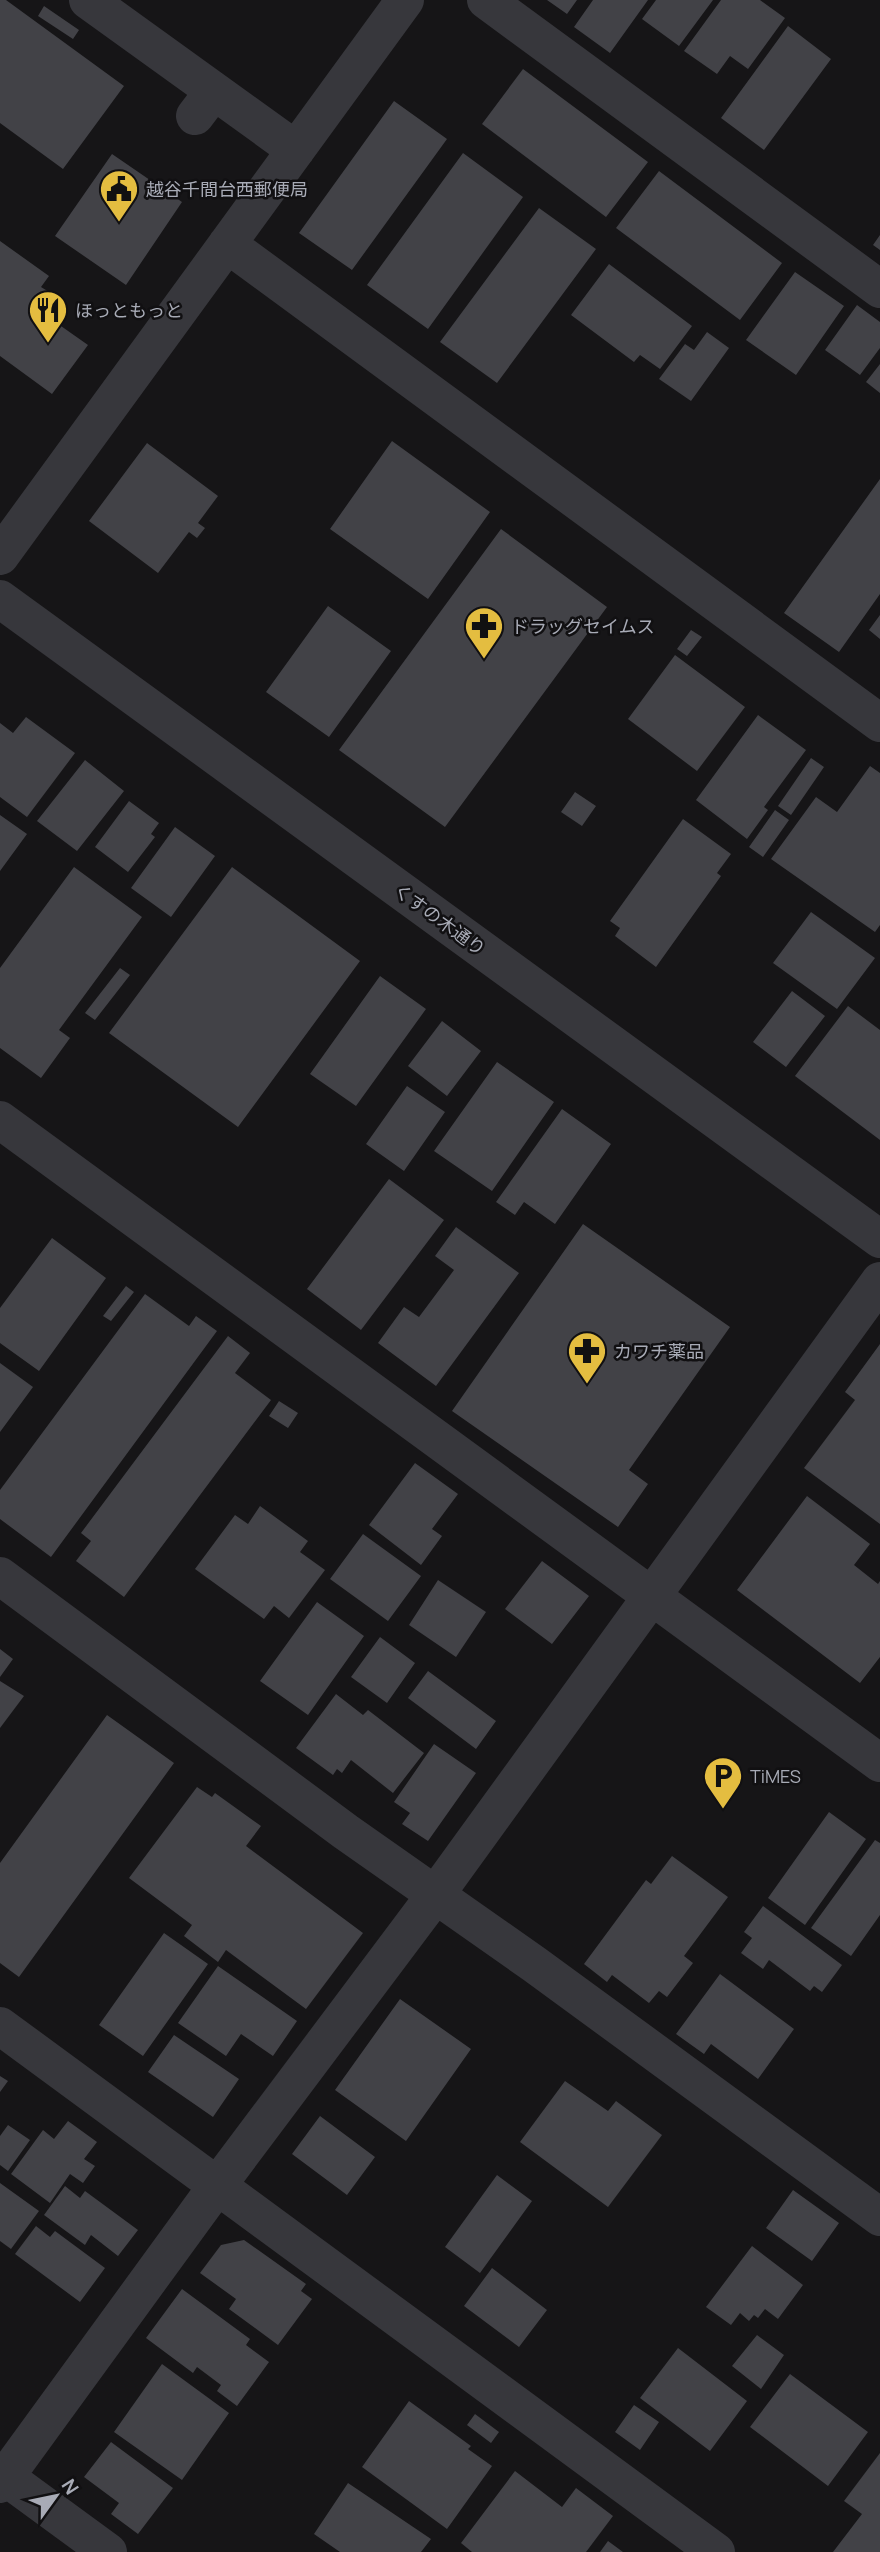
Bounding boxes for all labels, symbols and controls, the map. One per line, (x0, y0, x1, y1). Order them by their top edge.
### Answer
public building icon: 越谷千間台西郵便局 (98, 168, 140, 223)
place label: 越谷千間台西郵便局 (146, 177, 308, 201)
restaurant icon: ほっともっと (27, 289, 69, 344)
place label: ほっともっと (75, 298, 183, 322)
pharmacy icon: ドラッグセイムス (463, 605, 505, 660)
place label: ドラッグセイムス (511, 614, 655, 638)
street label: くすの木通り (389, 878, 491, 960)
pharmacy icon: カワチ薬品 (566, 1330, 608, 1385)
place label: カワチ薬品 (614, 1339, 704, 1363)
parking icon: TiMES (702, 1755, 744, 1810)
place label: TiMES (750, 1764, 801, 1788)
north arrow (21, 2461, 91, 2531)
text: N (56, 2474, 85, 2500)

